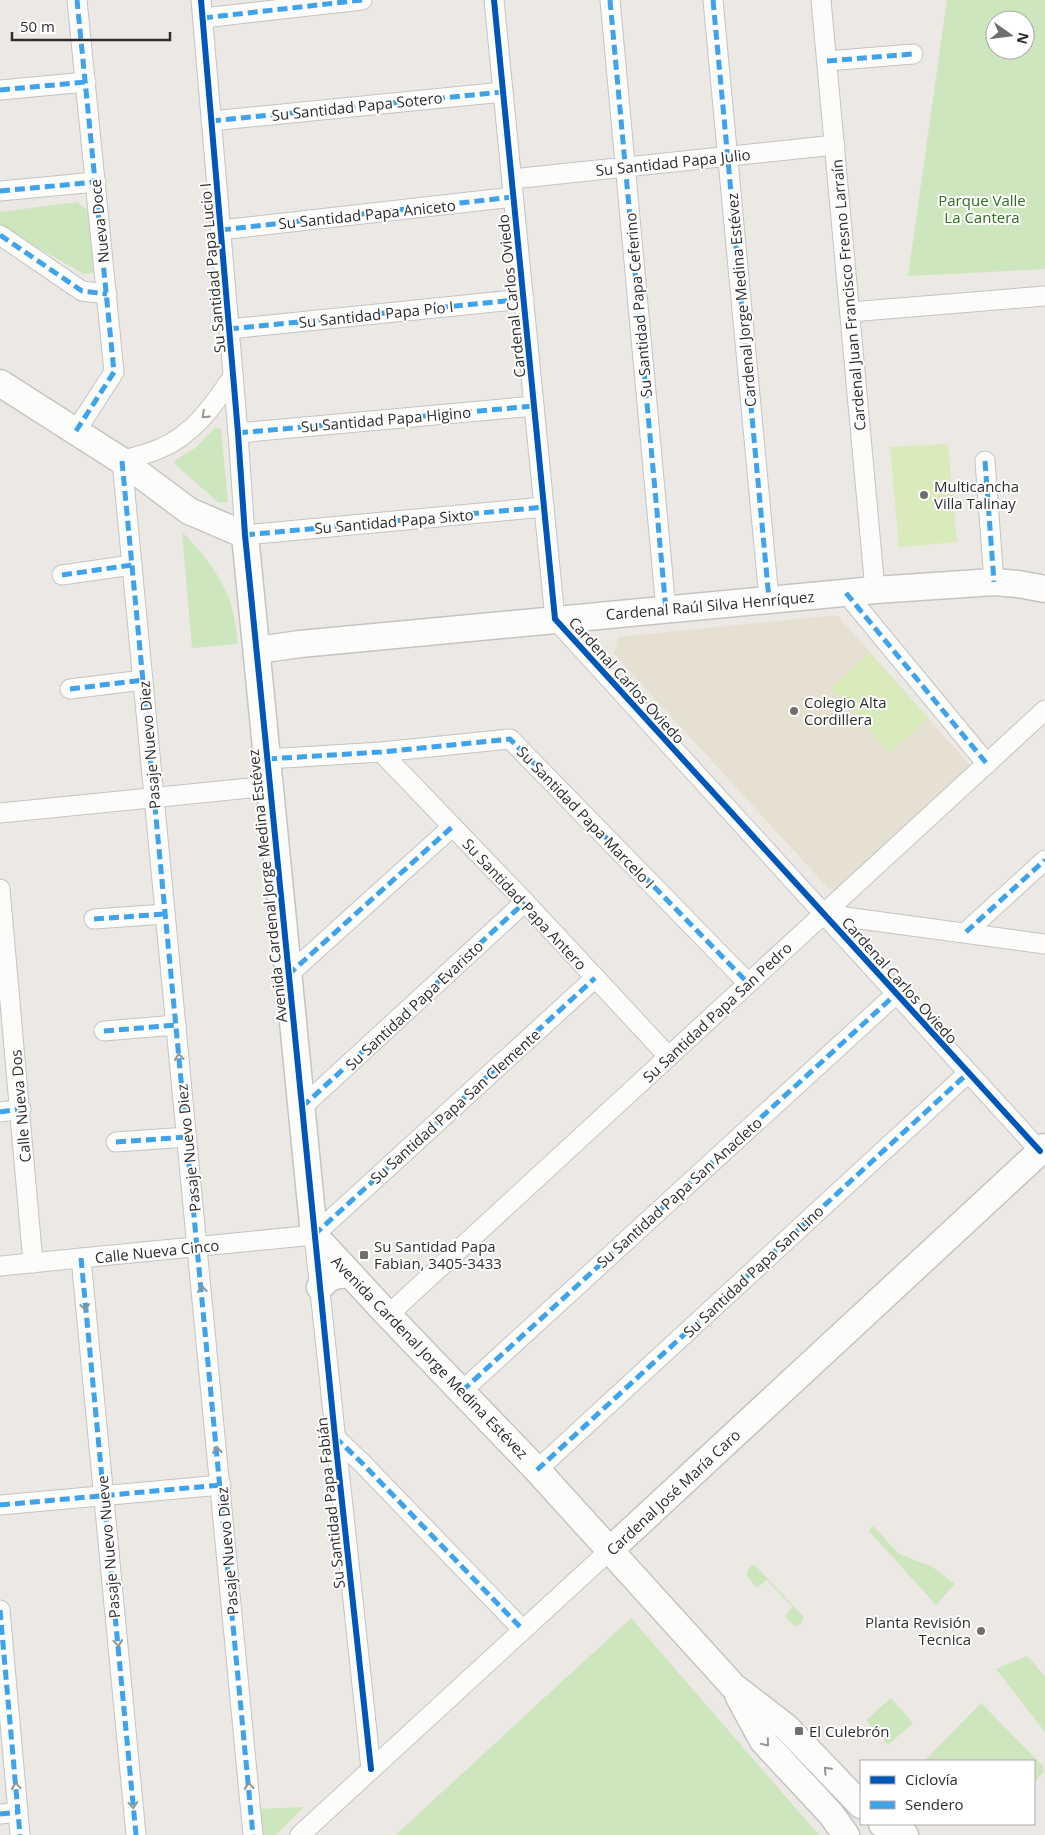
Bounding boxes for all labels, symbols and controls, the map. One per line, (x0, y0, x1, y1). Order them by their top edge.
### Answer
scale bar (12, 10, 170, 42)
north arrow (985, 10, 1035, 60)
text: 50 m (20, 16, 55, 36)
text: N (1013, 30, 1034, 46)
street label: Su Santidad Papa Sotero (271, 87, 443, 125)
street label: Su Santidad Papa Julio (595, 144, 751, 180)
street label: Cardenal Juan Francisco Fresno Larraín (826, 158, 870, 432)
street label: Nueva Doce (85, 178, 113, 264)
street label: Su Santidad Papa Lucio I (195, 182, 229, 354)
park label: Parque Valle La Cantera (938, 190, 1026, 227)
street label: Cardenal Jorge Medina Estévez (722, 192, 760, 408)
street label: Su Santidad Papa Aniceto (277, 195, 457, 233)
street label: Su Santidad Papa Ceferino (620, 212, 656, 398)
street label: Cardenal Carlos Oviedo (492, 213, 530, 379)
street label: Su Santidad Papa Pío I (298, 296, 454, 332)
street label: Su Santidad Papa Higino (300, 402, 472, 436)
one-way arrow (201, 409, 210, 418)
place label: Multicancha Villa Talinay (934, 476, 1019, 513)
marker: Multicancha Villa Talinay (918, 489, 930, 501)
street label: Su Santidad Papa Sixto (314, 504, 474, 538)
street label: Cardenal Raúl Silva Henríquez (605, 586, 815, 624)
street label: Cardenal Carlos Oviedo (565, 612, 689, 748)
street label: Pasaje Nuevo Diez (133, 680, 165, 810)
place label: Colegio Alta Cordillera (804, 692, 887, 729)
marker: Colegio Alta Cordillera (788, 705, 800, 717)
street label: Su Santidad Papa Marcelo I (513, 742, 659, 892)
street label: Avenida Cardenal Jorge Medina Estévez (243, 748, 291, 1024)
street label: Su Santidad Papa Antero (459, 834, 591, 974)
street label: Cardenal Carlos Oviedo (838, 912, 962, 1048)
street label: Su Santidad Papa Evaristo (341, 936, 487, 1074)
street label: Su Santidad Papa San Pedro (638, 938, 796, 1086)
street label: Su Santidad Papa San Clemente (366, 1024, 544, 1188)
street label: Calle Nueva Dos (5, 1049, 35, 1163)
one-way arrow (174, 1053, 185, 1061)
street label: Pasaje Nuevo Diez (171, 1083, 205, 1213)
street label: Su Santidad Papa San Anacleto (592, 1112, 766, 1272)
street label: Su Santidad Papa San Lino (679, 1201, 827, 1341)
street label: Calle Nueva Cinco (94, 1235, 220, 1267)
place label: Su Santidad Papa Fabian, 3405-3433 (374, 1236, 502, 1273)
marker: Su Santidad Papa Fabian, 3405-3433 (358, 1249, 370, 1261)
street label: Avenida Cardenal Jorge Medina Estévez (327, 1251, 533, 1463)
one-way arrow (196, 1284, 207, 1292)
one-way arrow (79, 1303, 90, 1311)
street label: Su Santidad Papa Fabián (311, 1416, 349, 1590)
street label: Cardenal José María Caro (602, 1425, 744, 1559)
one-way arrow (212, 1446, 223, 1454)
street label: Pasaje Nuevo Nueve (92, 1475, 124, 1619)
street label: Pasaje Nuevo Diez (211, 1486, 243, 1616)
place label: Planta Revisión Tecnica (865, 1612, 971, 1649)
marker: Planta Revisión Tecnica (975, 1625, 987, 1637)
one-way arrow (112, 1639, 123, 1647)
place label: El Culebrón (809, 1721, 889, 1741)
marker: El Culebrón (793, 1725, 805, 1737)
one-way arrow (761, 1737, 769, 1746)
legend (860, 1760, 1035, 1825)
one-way arrow (824, 1767, 833, 1776)
text: Ciclovía (905, 1769, 958, 1789)
one-way arrow (11, 1782, 22, 1790)
one-way arrow (243, 1782, 254, 1790)
text: Sendero (905, 1794, 964, 1814)
one-way arrow (127, 1801, 138, 1809)

